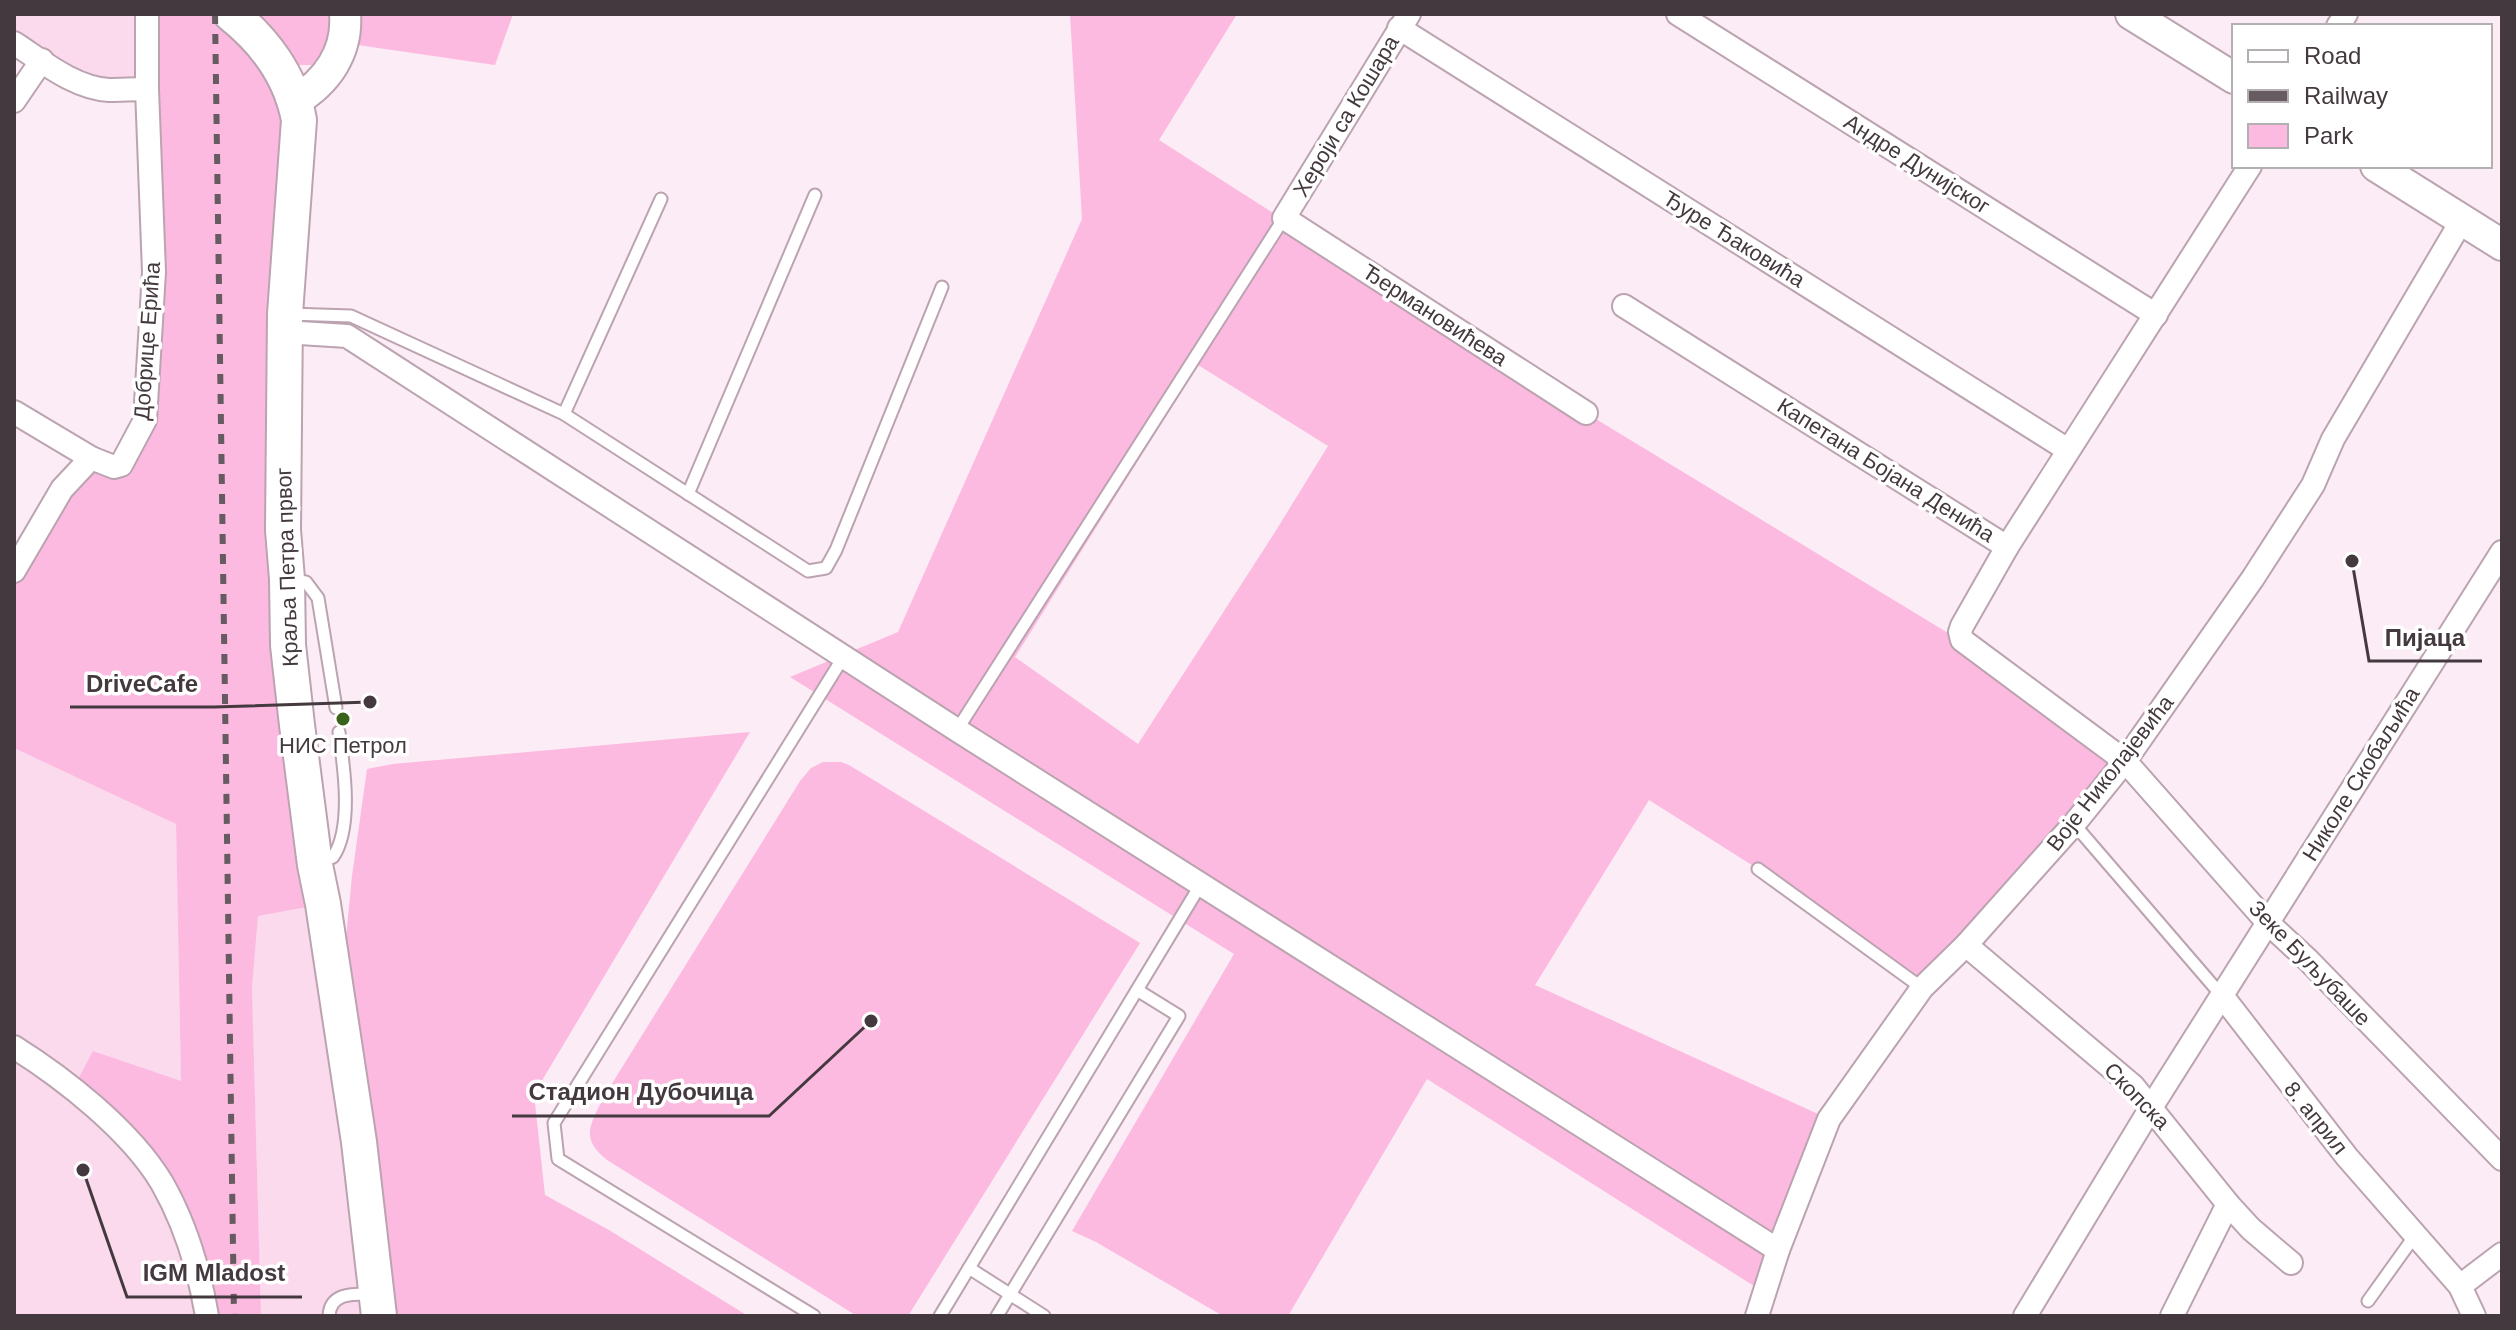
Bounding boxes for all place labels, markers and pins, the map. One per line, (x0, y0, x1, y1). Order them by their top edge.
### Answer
callout: Пијаца (2369, 613, 2482, 661)
callout: DriveCafe (70, 659, 214, 707)
marker: НИС Петрол (334, 710, 352, 728)
place label: НИС Петрол (279, 733, 407, 758)
callout: Стадион Дубочица (512, 1068, 769, 1116)
callout: IGM Mladost (127, 1249, 302, 1297)

